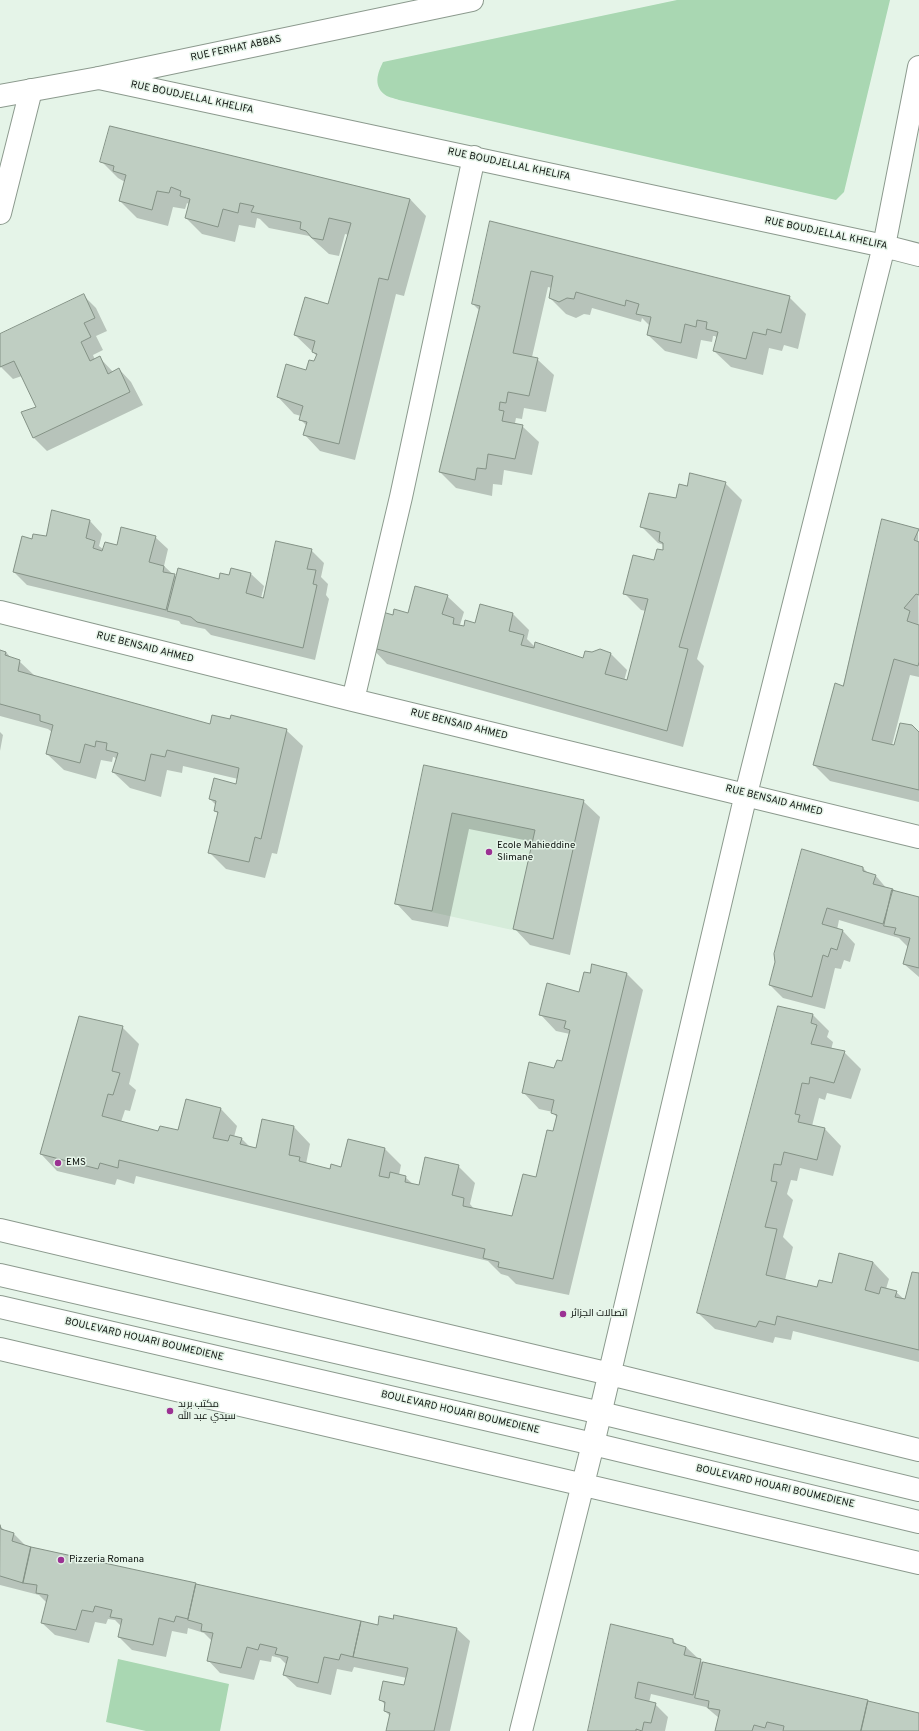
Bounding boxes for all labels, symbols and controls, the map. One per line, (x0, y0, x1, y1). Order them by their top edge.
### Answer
street label: RUE FERHAT ABBAS (189, 34, 283, 64)
street label: RUE BOUDJELLAL KHELIFA (129, 79, 255, 117)
street label: RUE BOUDJELLAL KHELIFA (446, 146, 572, 184)
street label: RUE BOUDJELLAL KHELIFA (763, 215, 889, 253)
street label: RUE BENSAID AHMED (95, 630, 195, 666)
street label: RUE BENSAID AHMED (409, 707, 509, 743)
street label: RUE BENSAID AHMED (724, 783, 824, 819)
place label: Ecole Mahieddine Slimane (497, 840, 575, 864)
marker: Ecole Mahieddine Slimane (484, 847, 494, 857)
place label: EMS (66, 1157, 86, 1169)
marker: EMS (53, 1158, 63, 1168)
place label: اتصالات الجزائر (571, 1308, 627, 1320)
marker: اتصالات الجزائر (558, 1309, 568, 1319)
street label: BOULEVARD HOUARI BOUMEDIENE (63, 1316, 225, 1364)
street label: BOULEVARD HOUARI BOUMEDIENE (379, 1389, 541, 1437)
place label: مكتب بريد سيدي عبد الله (178, 1399, 236, 1422)
marker: مكتب بريد سيدي عبد الله (165, 1406, 175, 1416)
street label: BOULEVARD HOUARI BOUMEDIENE (694, 1463, 856, 1511)
place label: Pizzeria Romana (69, 1554, 144, 1566)
marker: Pizzeria Romana (56, 1555, 66, 1565)

